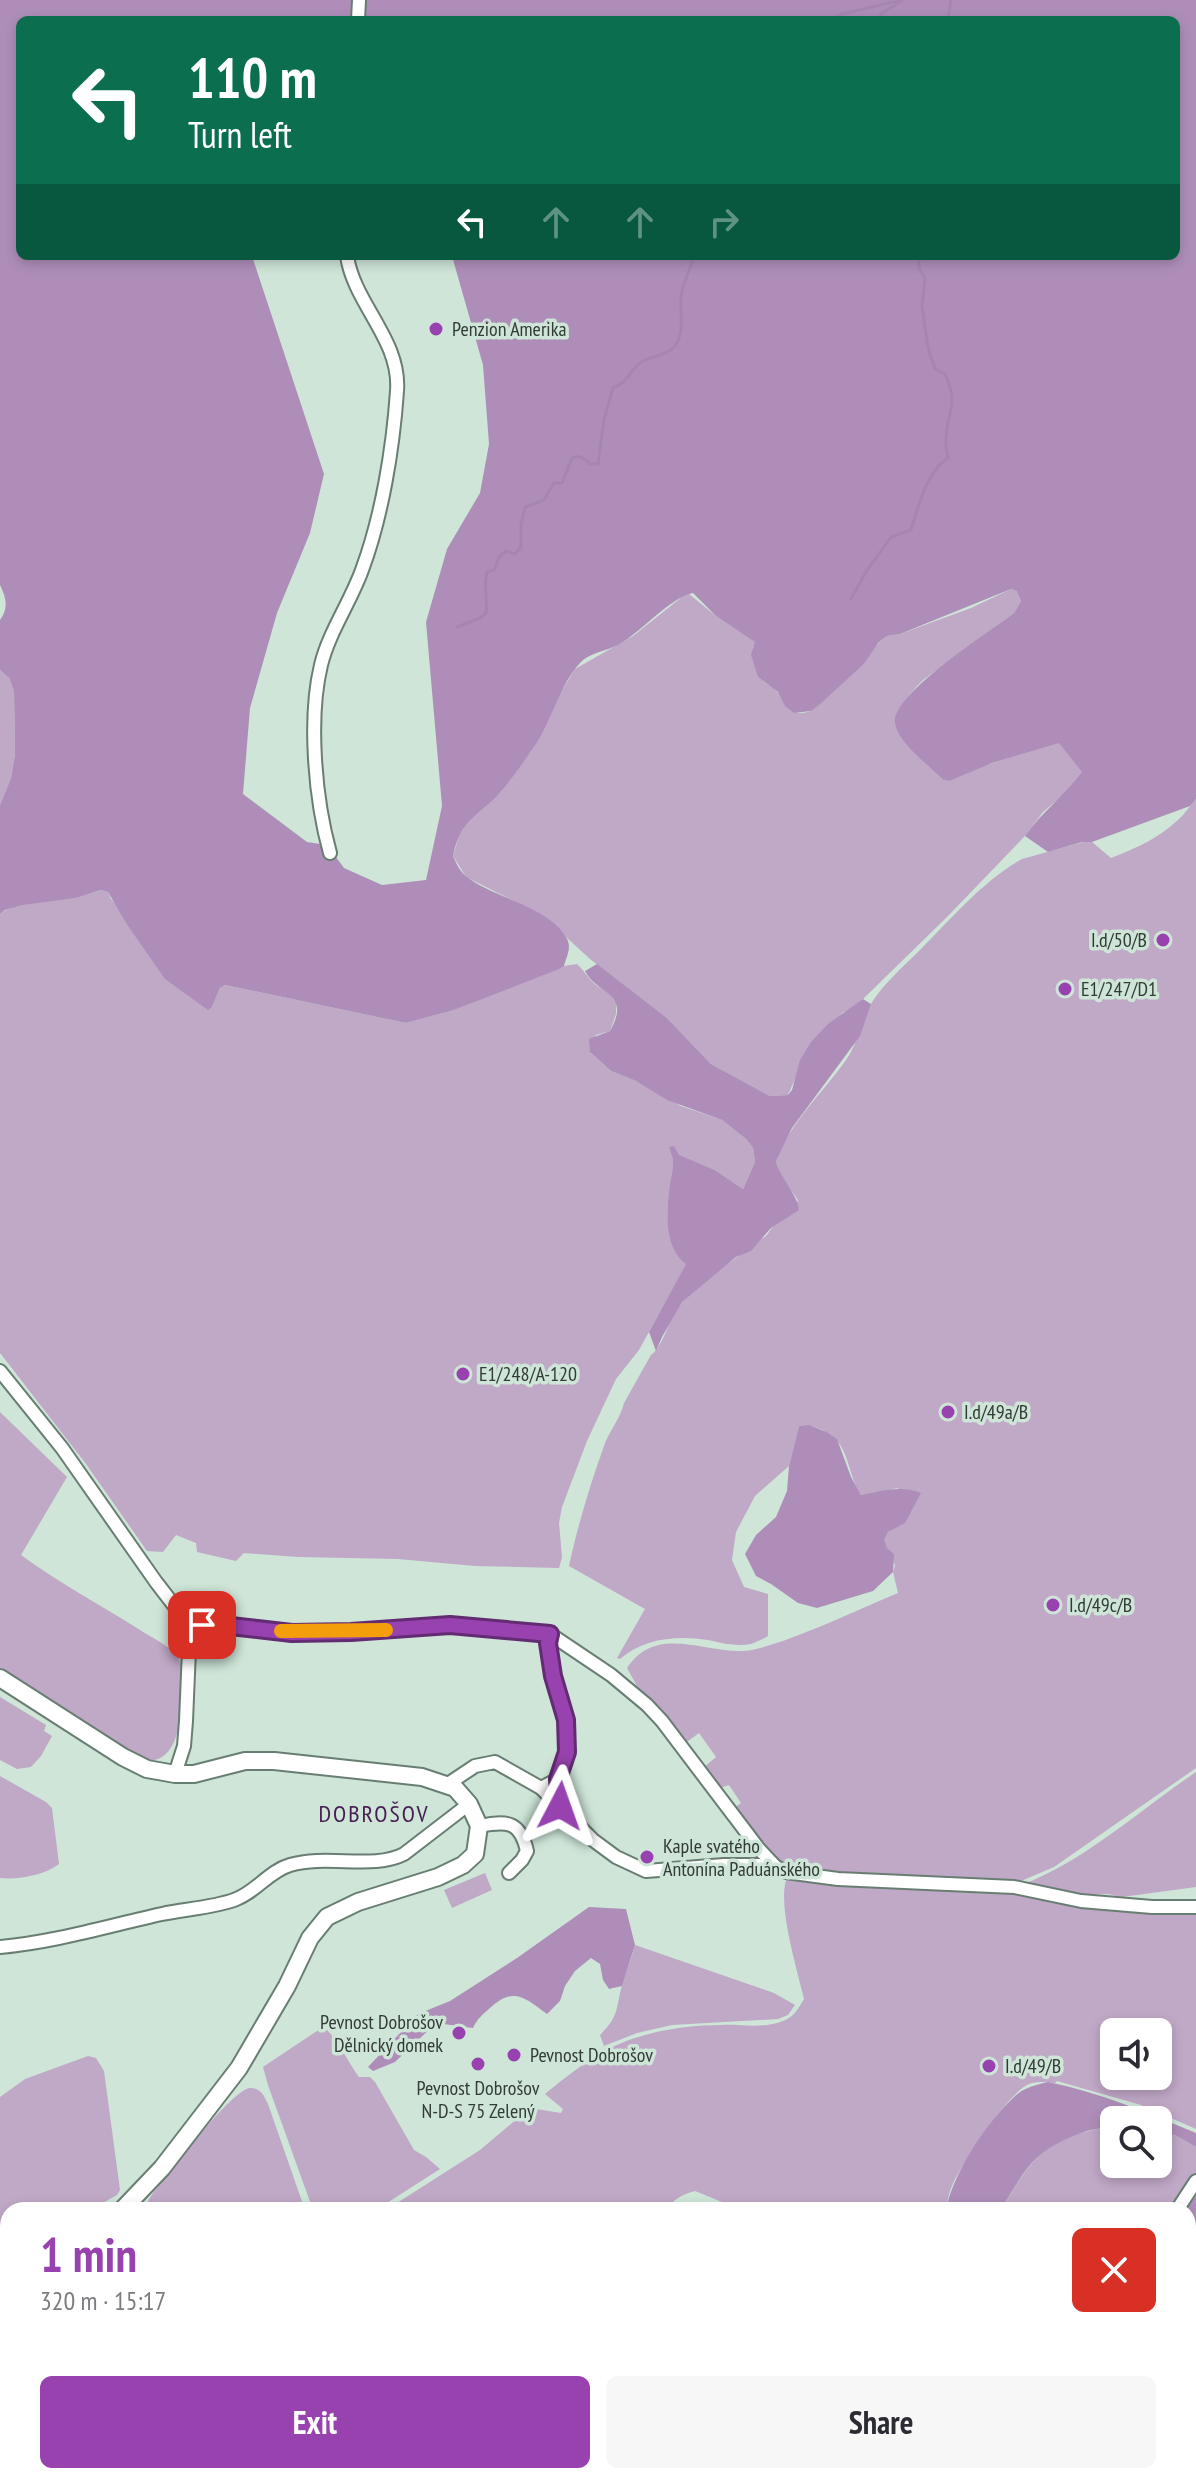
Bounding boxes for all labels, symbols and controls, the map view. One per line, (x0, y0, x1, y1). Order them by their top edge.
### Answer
text: 110 m (188, 41, 317, 113)
icon: left (56, 48, 160, 152)
text: Turn left (188, 111, 292, 158)
icon: left (450, 200, 494, 244)
icon: ahead (534, 200, 578, 244)
icon: ahead (618, 200, 662, 244)
icon: right (702, 200, 746, 244)
place label: Penzion Amerika (452, 316, 566, 342)
marker: Penzion Amerika (427, 320, 445, 338)
place label: I.d/50/B (1091, 927, 1147, 953)
marker: I.d/50/B (1154, 931, 1172, 949)
place label: E1/247/D1 (1081, 976, 1157, 1002)
marker: E1/247/D1 (1056, 980, 1074, 998)
place label: E1/248/A-120 (479, 1361, 577, 1387)
marker: E1/248/A-120 (454, 1365, 472, 1383)
place label: I.d/49a/B (964, 1399, 1028, 1425)
marker: I.d/49a/B (939, 1403, 957, 1421)
pin (168, 1591, 236, 1659)
place label: I.d/49c/B (1069, 1592, 1132, 1618)
marker: I.d/49c/B (1044, 1596, 1062, 1614)
icon: arrive (180, 1603, 224, 1647)
position arrow (518, 1764, 602, 1848)
district label: DOBROŠOV (318, 1798, 430, 1829)
place label: Kaple svatého Antonína Paduánského (663, 1833, 820, 1882)
marker: Kaple svatého Antonína Paduánského (638, 1848, 656, 1866)
place label: Pevnost Dobrošov Dělnický domek (320, 2009, 443, 2058)
map controls (1100, 2018, 1172, 2178)
button: sound (1100, 2018, 1172, 2090)
marker: Pevnost Dobrošov Dělnický domek (450, 2024, 468, 2042)
place label: Pevnost Dobrošov (530, 2042, 653, 2068)
marker: Pevnost Dobrošov (505, 2046, 523, 2064)
place label: I.d/49/B (1005, 2053, 1061, 2079)
marker: Pevnost Dobrošov N-D-S 75 Zelený (469, 2055, 487, 2073)
marker: I.d/49/B (980, 2057, 998, 2075)
place label: Pevnost Dobrošov N-D-S 75 Zelený (417, 2075, 540, 2124)
button: search (1100, 2106, 1172, 2178)
text: 1 min (40, 2223, 137, 2285)
button: close (1072, 2228, 1156, 2312)
text: 320 m · 15:17 (40, 2284, 166, 2317)
button: Exit (40, 2376, 590, 2468)
button: Share (606, 2376, 1156, 2468)

